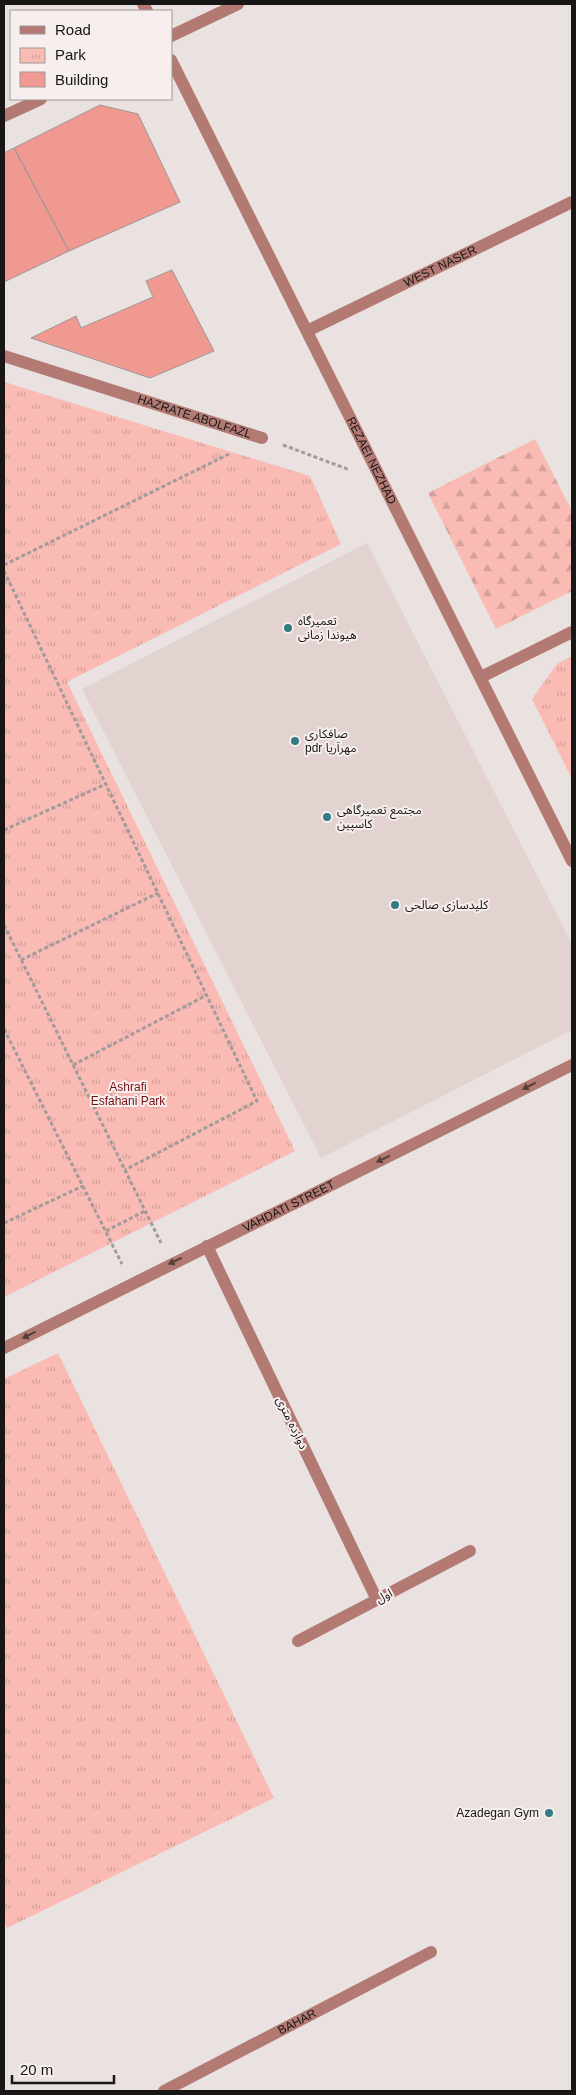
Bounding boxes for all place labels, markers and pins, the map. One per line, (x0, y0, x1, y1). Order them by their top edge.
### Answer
place label: تعمیرگاه هیوندا زمانی (298, 614, 357, 642)
marker: تعمیرگاه هیوندا زمانی (282, 622, 294, 634)
place label: صافکاری pdr مهرآریا (305, 727, 356, 755)
marker: صافکاری pdr مهرآریا (289, 735, 301, 747)
place label: مجتمع تعمیرگاهی کاسپین (337, 803, 422, 832)
marker: مجتمع تعمیرگاهی کاسپین (321, 811, 333, 823)
place label: کلیدسازى صالحى (405, 898, 489, 912)
marker: کلیدسازى صالحى (389, 899, 401, 911)
place label: Azadegan Gym (456, 1806, 539, 1820)
marker: Azadegan Gym (543, 1807, 555, 1819)

